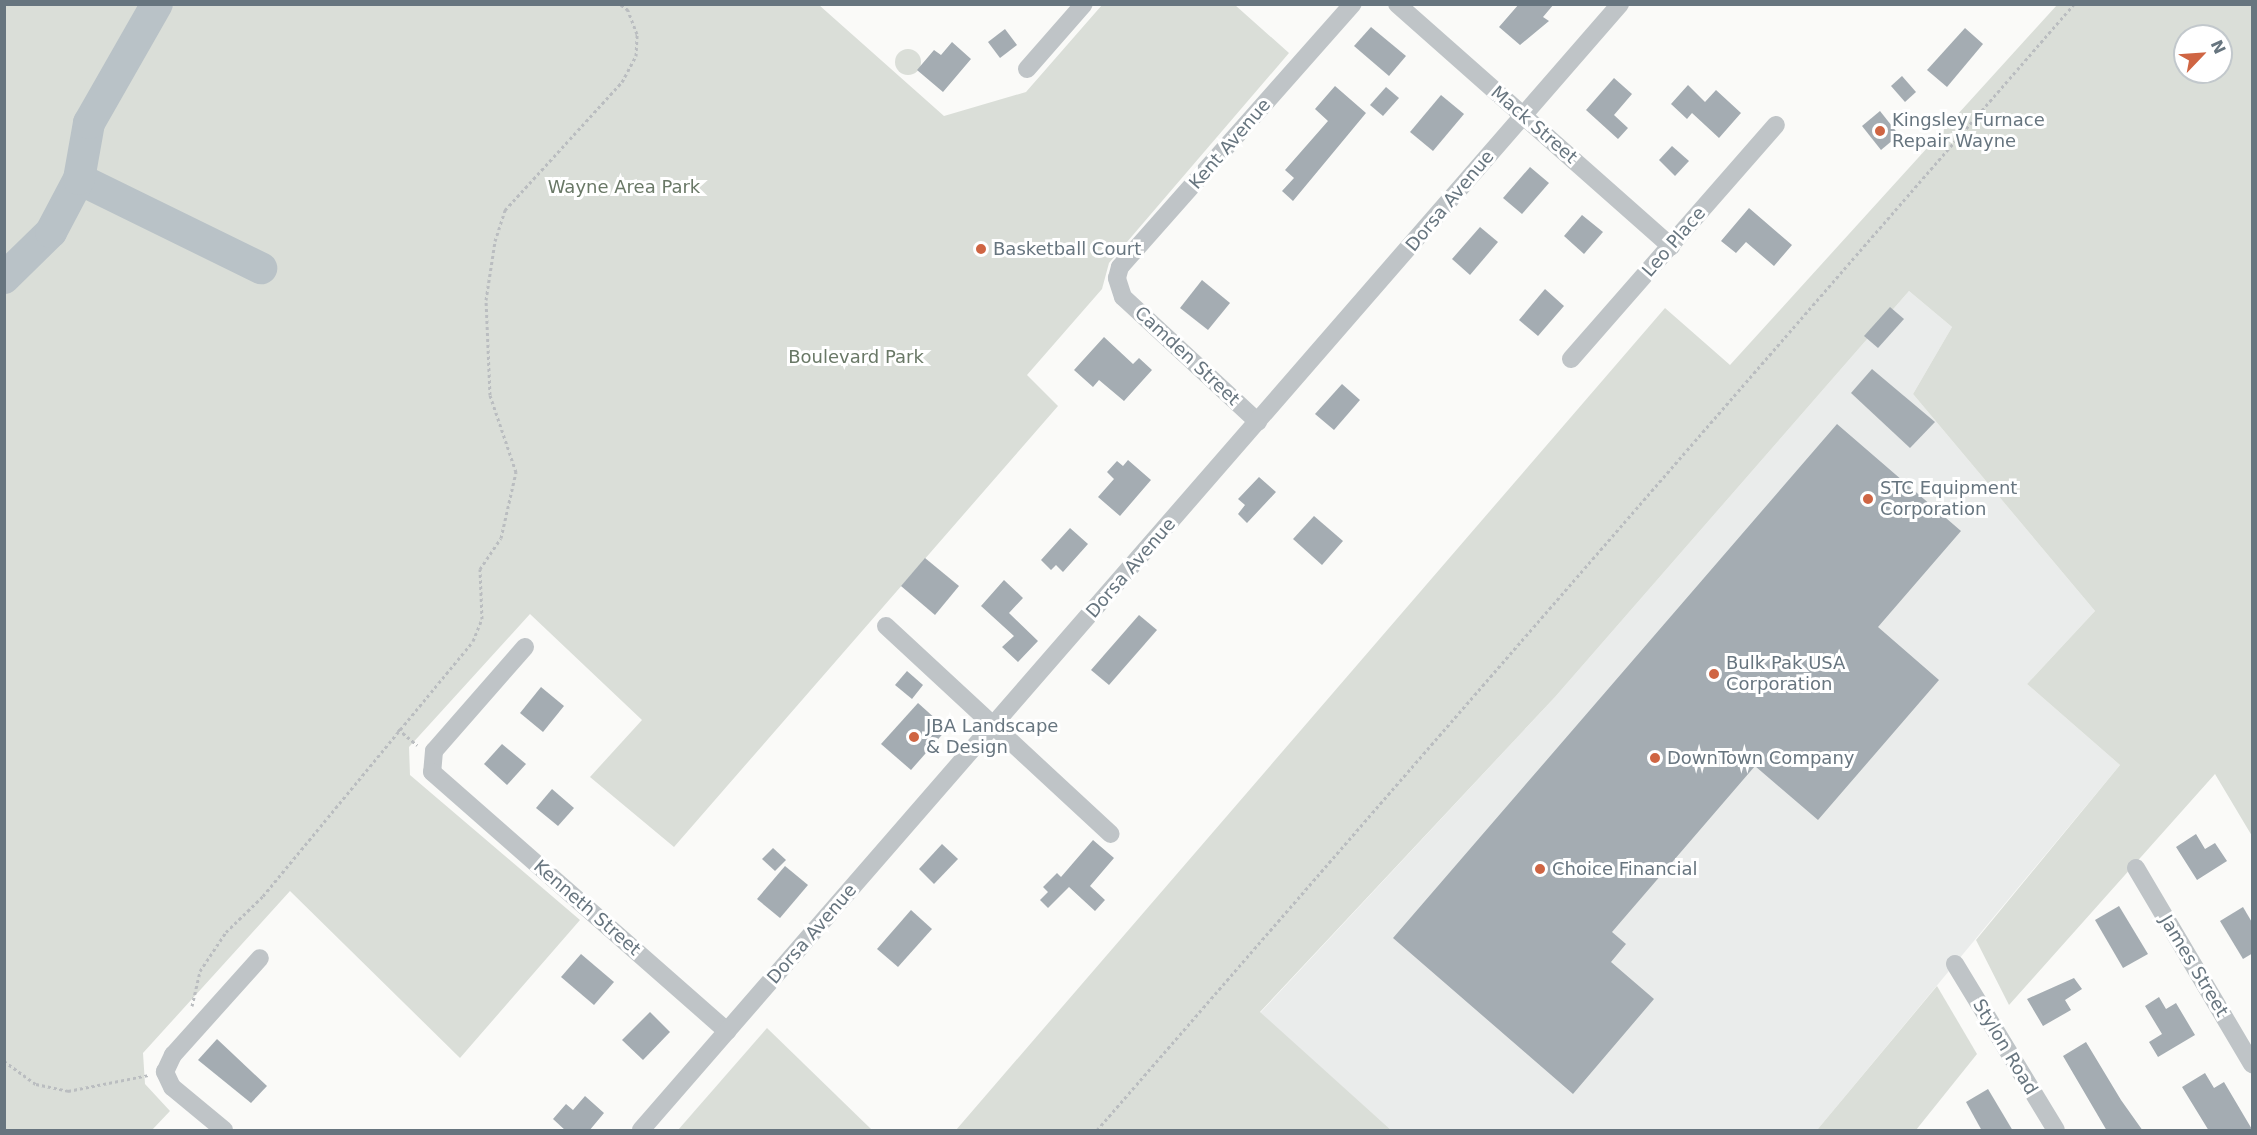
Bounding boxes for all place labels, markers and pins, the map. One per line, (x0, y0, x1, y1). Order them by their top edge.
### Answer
place label: Kingsley Furnace Repair Wayne (1892, 110, 2045, 152)
marker: Kingsley Furnace Repair Wayne (1873, 124, 1887, 138)
place label: Basketball Court (993, 238, 1141, 260)
marker: Basketball Court (974, 242, 988, 256)
place label: STC Equipment Corporation (1880, 478, 2017, 520)
marker: STC Equipment Corporation (1861, 492, 1875, 506)
place label: Bulk Pak USA Corporation (1726, 653, 1845, 696)
marker: Bulk Pak USA Corporation (1707, 667, 1721, 681)
place label: JBA Landscape & Design (926, 716, 1058, 758)
marker: JBA Landscape & Design (907, 730, 921, 744)
place label: DownTown Company (1667, 747, 1854, 769)
marker: DownTown Company (1648, 751, 1662, 765)
place label: Choice Financial (1552, 858, 1698, 880)
marker: Choice Financial (1533, 862, 1547, 876)

